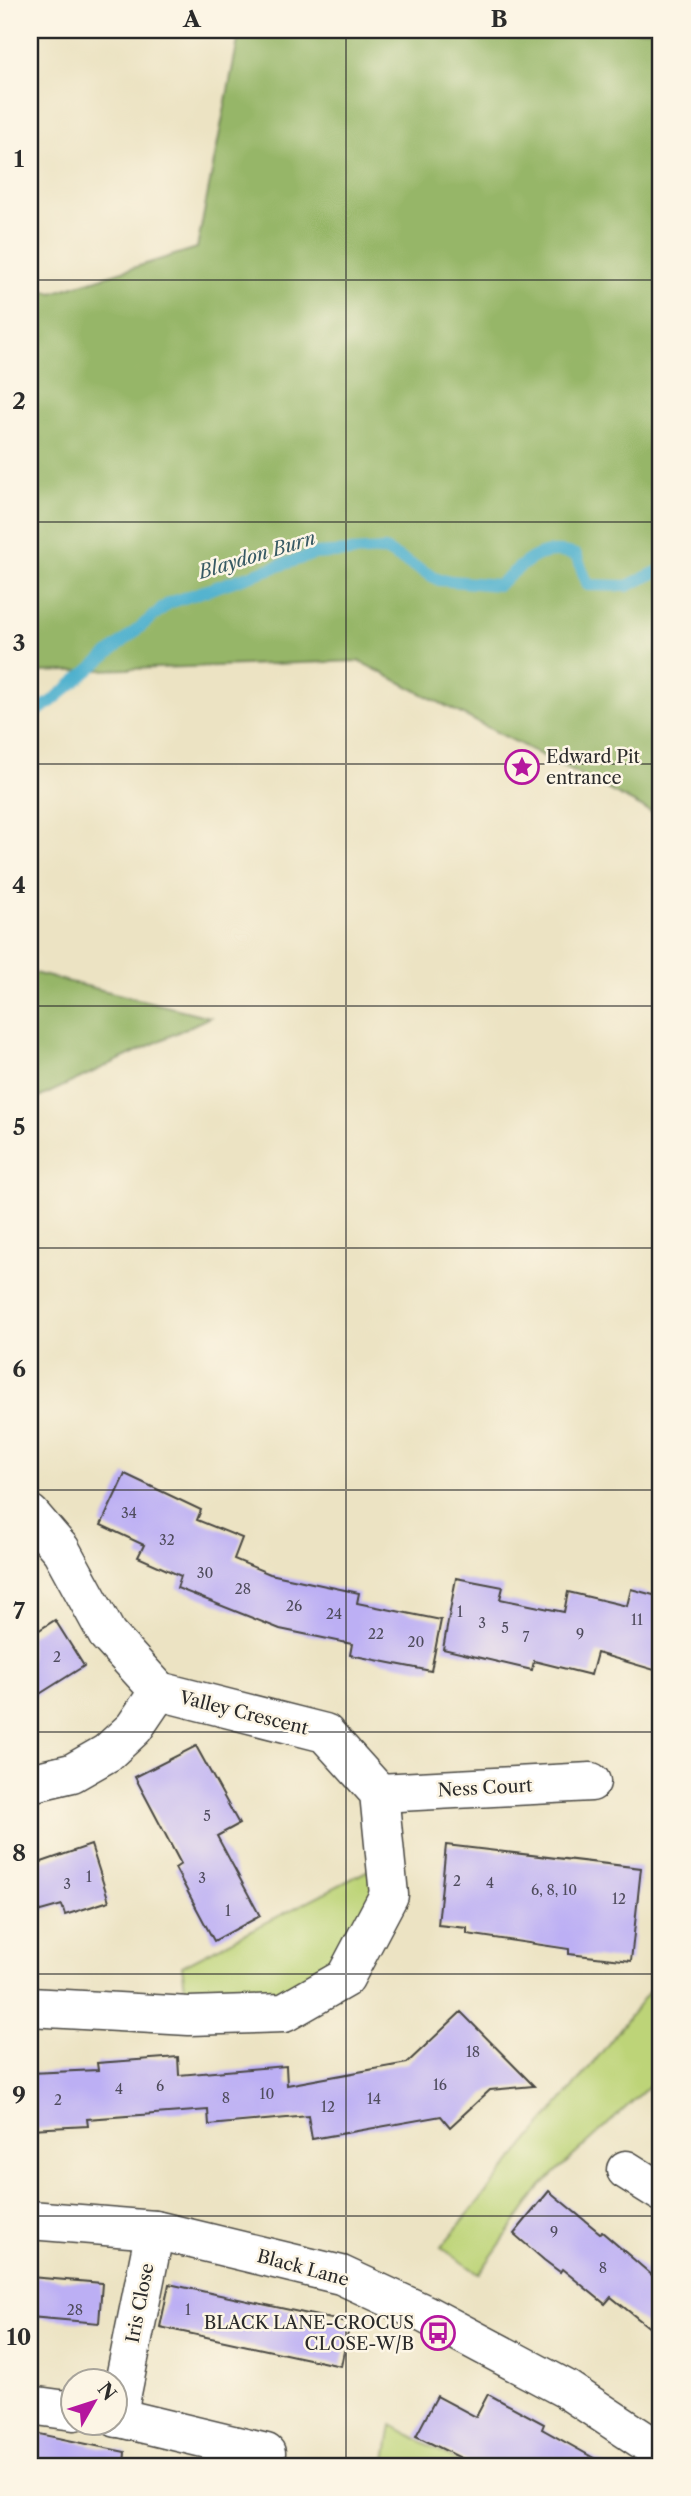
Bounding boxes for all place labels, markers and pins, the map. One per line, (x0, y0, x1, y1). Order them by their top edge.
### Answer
place label: Edward Pit entrance (546, 746, 641, 789)
place icon: Edward Pit entrance (503, 748, 541, 786)
place label: BLACK LANE-CROCUS CLOSE-W/B (204, 2312, 414, 2355)
bus stop icon: BLACK LANE-CROCUS CLOSE-W/B (419, 2314, 457, 2352)

